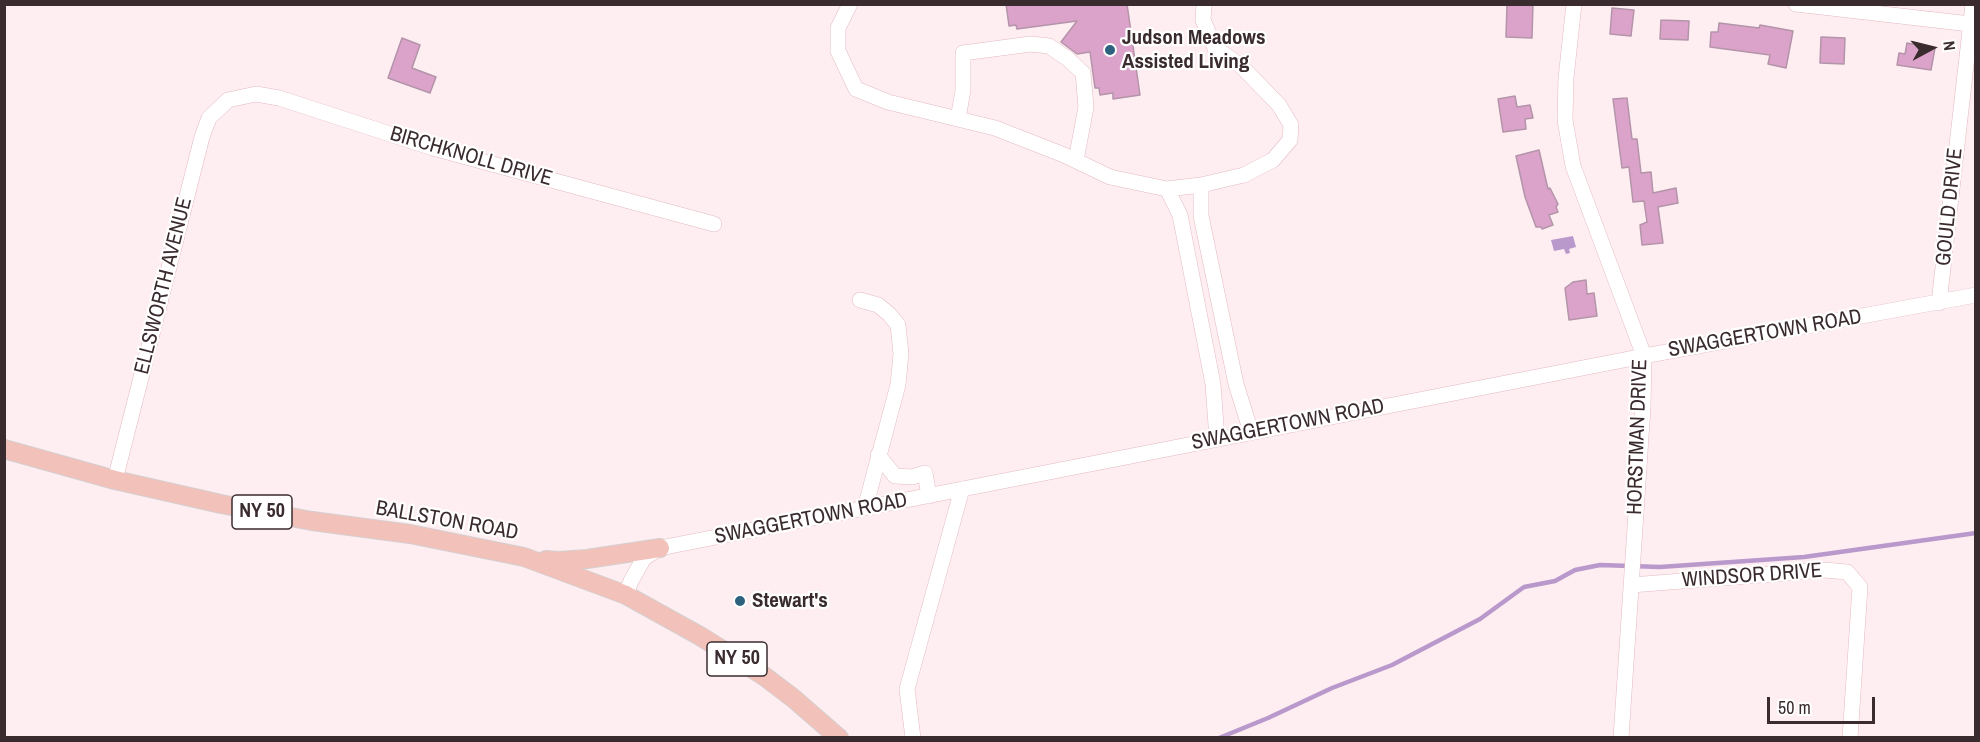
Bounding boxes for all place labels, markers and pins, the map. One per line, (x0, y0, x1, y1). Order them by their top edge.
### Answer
place label: Judson Meadows Assisted Living (1122, 25, 1266, 75)
marker: Judson Meadows Assisted Living (1103, 43, 1117, 57)
place label: Stewart's (752, 588, 828, 614)
marker: Stewart's (733, 594, 747, 608)

